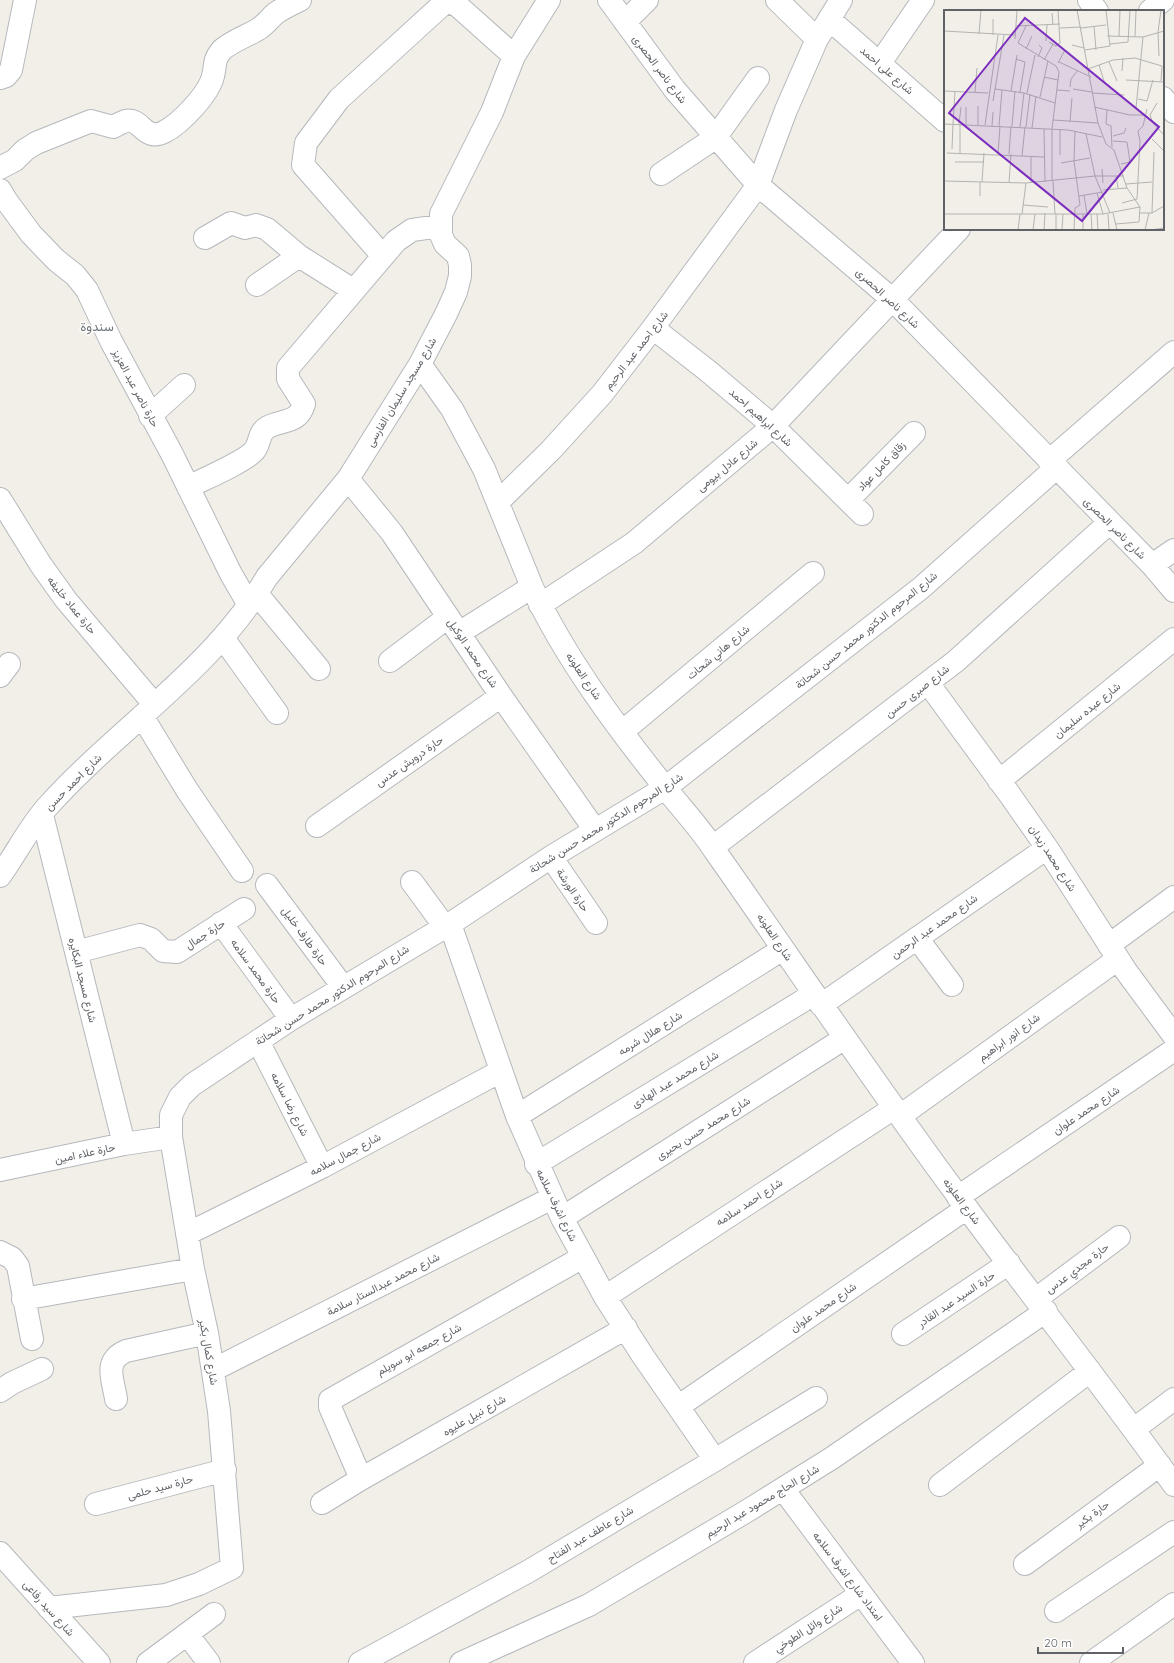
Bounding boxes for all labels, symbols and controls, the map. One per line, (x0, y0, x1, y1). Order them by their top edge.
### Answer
inset map (944, 10, 1164, 230)
street label: شارع ناصر الحصرى (629, 32, 691, 107)
street label: شارع على احمد (857, 43, 917, 98)
street label: شارع ناصر الحصرى (852, 265, 923, 332)
street label: شارع احمد عبد الرحيم (601, 308, 672, 393)
district label: سندوة (80, 318, 114, 335)
street label: شارع مسجد سليمان الفارسى (363, 334, 440, 450)
street label: حارة ناصر عبد العزيز (109, 346, 162, 429)
street label: شارع ابراهيم احمد (726, 385, 796, 450)
street label: شارع عادل بيومى (694, 435, 761, 495)
street label: زقاق كامل عواد (854, 438, 908, 494)
street label: شارع ناصر الحصرى (1080, 494, 1149, 563)
street label: شارع المرحوم الدكتور محمد حسن شحاتة (792, 568, 941, 692)
street label: حارة عماد خليفه (44, 573, 100, 637)
street label: شارع محمد الوكيل (444, 616, 502, 691)
street label: شارع هاني شحات (684, 621, 754, 685)
street label: شارع العلونه (562, 650, 605, 703)
street label: شارع صبرى حسن (882, 661, 953, 721)
street label: شارع عبده سليمان (1051, 679, 1124, 742)
street label: حارة درويش عدس (372, 732, 446, 790)
street label: شارع احمد حسن (42, 750, 105, 814)
street label: شارع المرحوم الدكتور محمد حسن شحاتة (526, 770, 686, 877)
street label: شارع محمد زيدان (1025, 822, 1080, 895)
street label: حارة الورشة (553, 866, 593, 914)
street label: شارع محمد عبد الرحمن (888, 891, 981, 962)
street label: حارة طارف خليل (279, 904, 331, 968)
street label: شارع العلونه (753, 911, 796, 964)
street label: حارة جمال (182, 916, 228, 952)
street label: شارع مسجد البكايره (65, 936, 100, 1024)
street label: حارة محمد سلامه (228, 936, 284, 1006)
street label: شارع المرحوم الدكتور محمد حسن شحاتة (252, 942, 412, 1049)
street label: شارع هلال شرمه (615, 1008, 685, 1059)
street label: شارع انور ابراهيم (975, 1010, 1043, 1065)
street label: شارع محمد عبد الهادى (629, 1047, 722, 1111)
street label: شارع رضا سلامه (267, 1070, 312, 1139)
street label: شارع محمد علوان (1050, 1082, 1123, 1138)
street label: شارع محمد حسن بحيرى (653, 1093, 753, 1163)
street label: شارع جمال سلامه (307, 1129, 384, 1180)
street label: حارة علاء امين (53, 1140, 117, 1166)
street label: شارع اشرف سلامه (532, 1166, 581, 1244)
street label: شارع احمد سلامه (713, 1175, 786, 1230)
street label: شارع العلونه (939, 1175, 984, 1228)
street label: حارة مجدي عدس (1043, 1240, 1113, 1299)
street label: شارع محمد عبدالستار سلامة (324, 1249, 443, 1319)
street label: حارة السيد عبد القادر (914, 1268, 997, 1331)
street label: شارع محمد علوان (787, 1279, 860, 1336)
street label: شارع كمال بكير (195, 1317, 222, 1387)
street label: شارع جمعه ابو سويلم (374, 1320, 465, 1379)
street label: شارع نبيل عليوه (440, 1391, 509, 1440)
street label: شارع الحاج محمود عبد الرحيم (703, 1461, 822, 1541)
street label: حارة سيد حلمى (126, 1472, 194, 1502)
street label: حارة بكير (1071, 1497, 1112, 1532)
street label: شارع عاطف عبد الفتاح (544, 1503, 636, 1566)
street label: امتداد شارع اشرف سلامه (809, 1529, 886, 1624)
street label: شارع سيد رفاعى (19, 1577, 78, 1640)
street label: شارع وائل الطوخي (771, 1600, 847, 1658)
scale bar (1038, 1629, 1123, 1655)
text: 20 m (1044, 1635, 1072, 1650)

